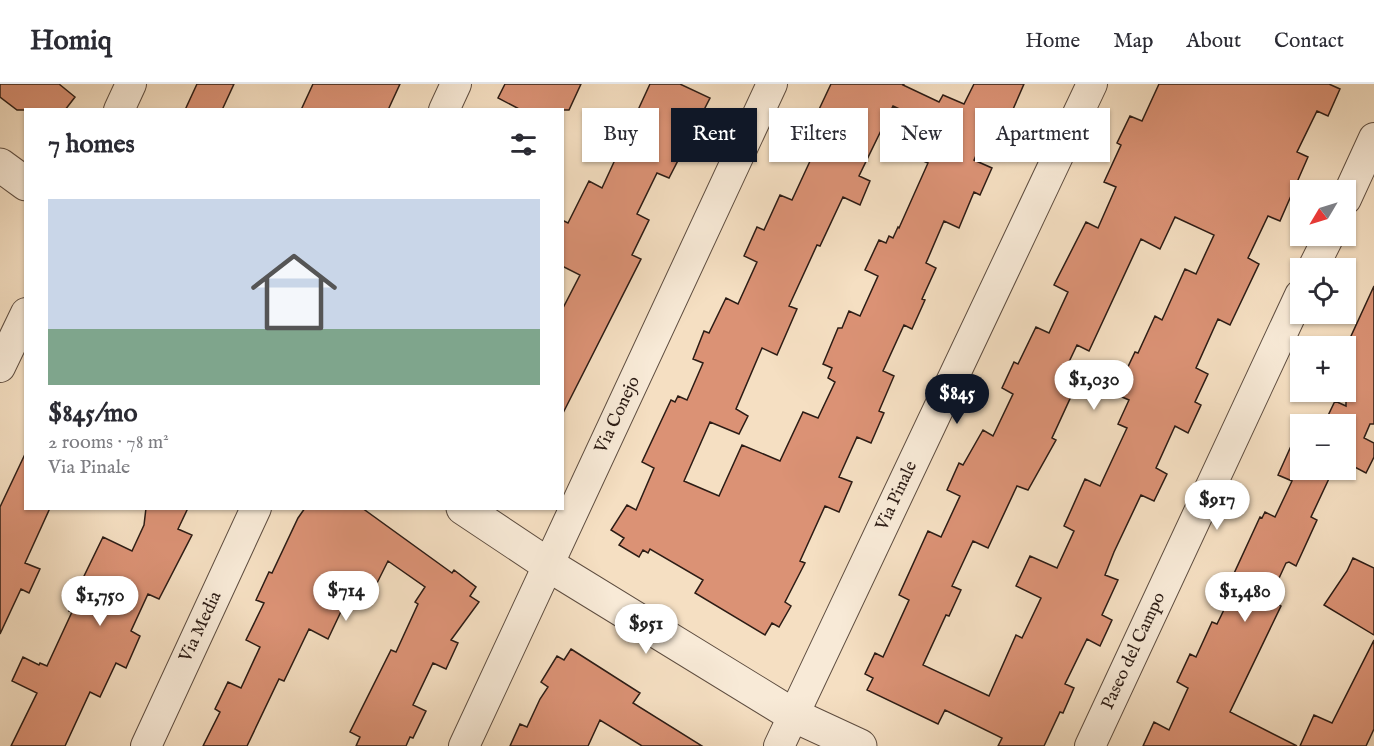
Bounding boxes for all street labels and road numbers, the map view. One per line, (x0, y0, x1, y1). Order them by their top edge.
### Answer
street label: Via Conejo (590, 372, 646, 458)
street label: Via Pinale (871, 458, 923, 535)
street label: Via Media (174, 588, 227, 667)
street label: Paseo del Campo (1097, 588, 1171, 713)

